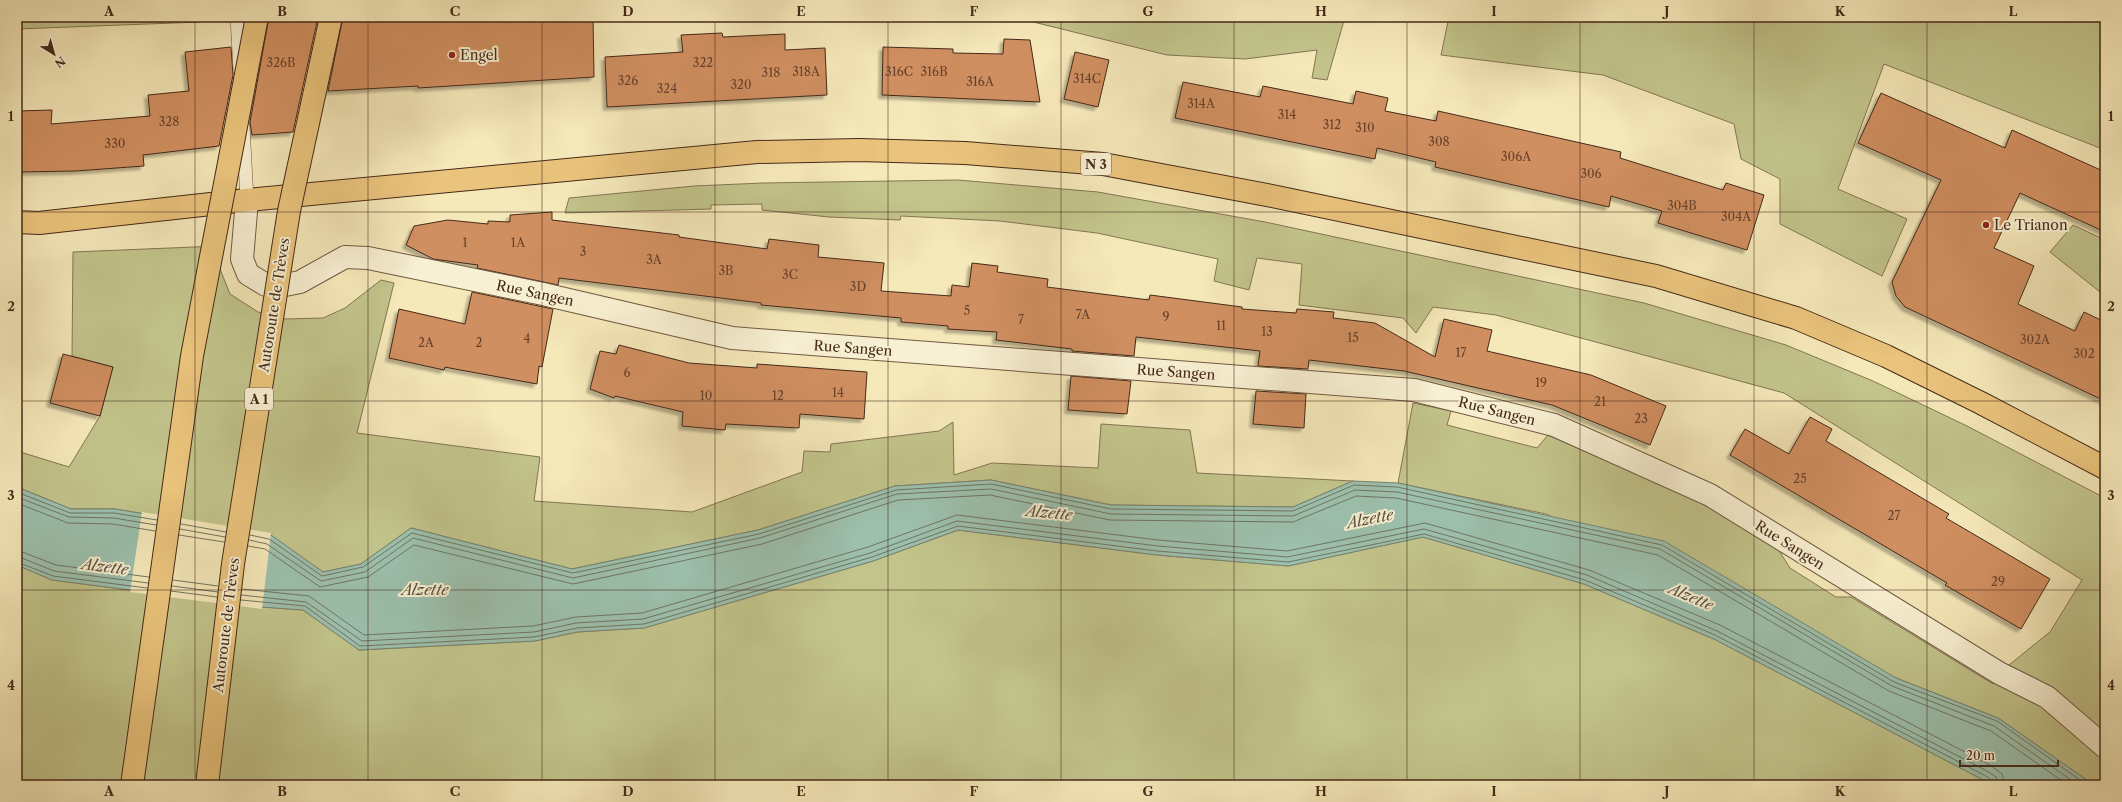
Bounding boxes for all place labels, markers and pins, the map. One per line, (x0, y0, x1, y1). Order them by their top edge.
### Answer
place label: Engel (460, 46, 498, 64)
marker: Engel (447, 50, 457, 60)
place label: Le Trianon (1994, 216, 2068, 234)
marker: Le Trianon (1981, 220, 1991, 230)

